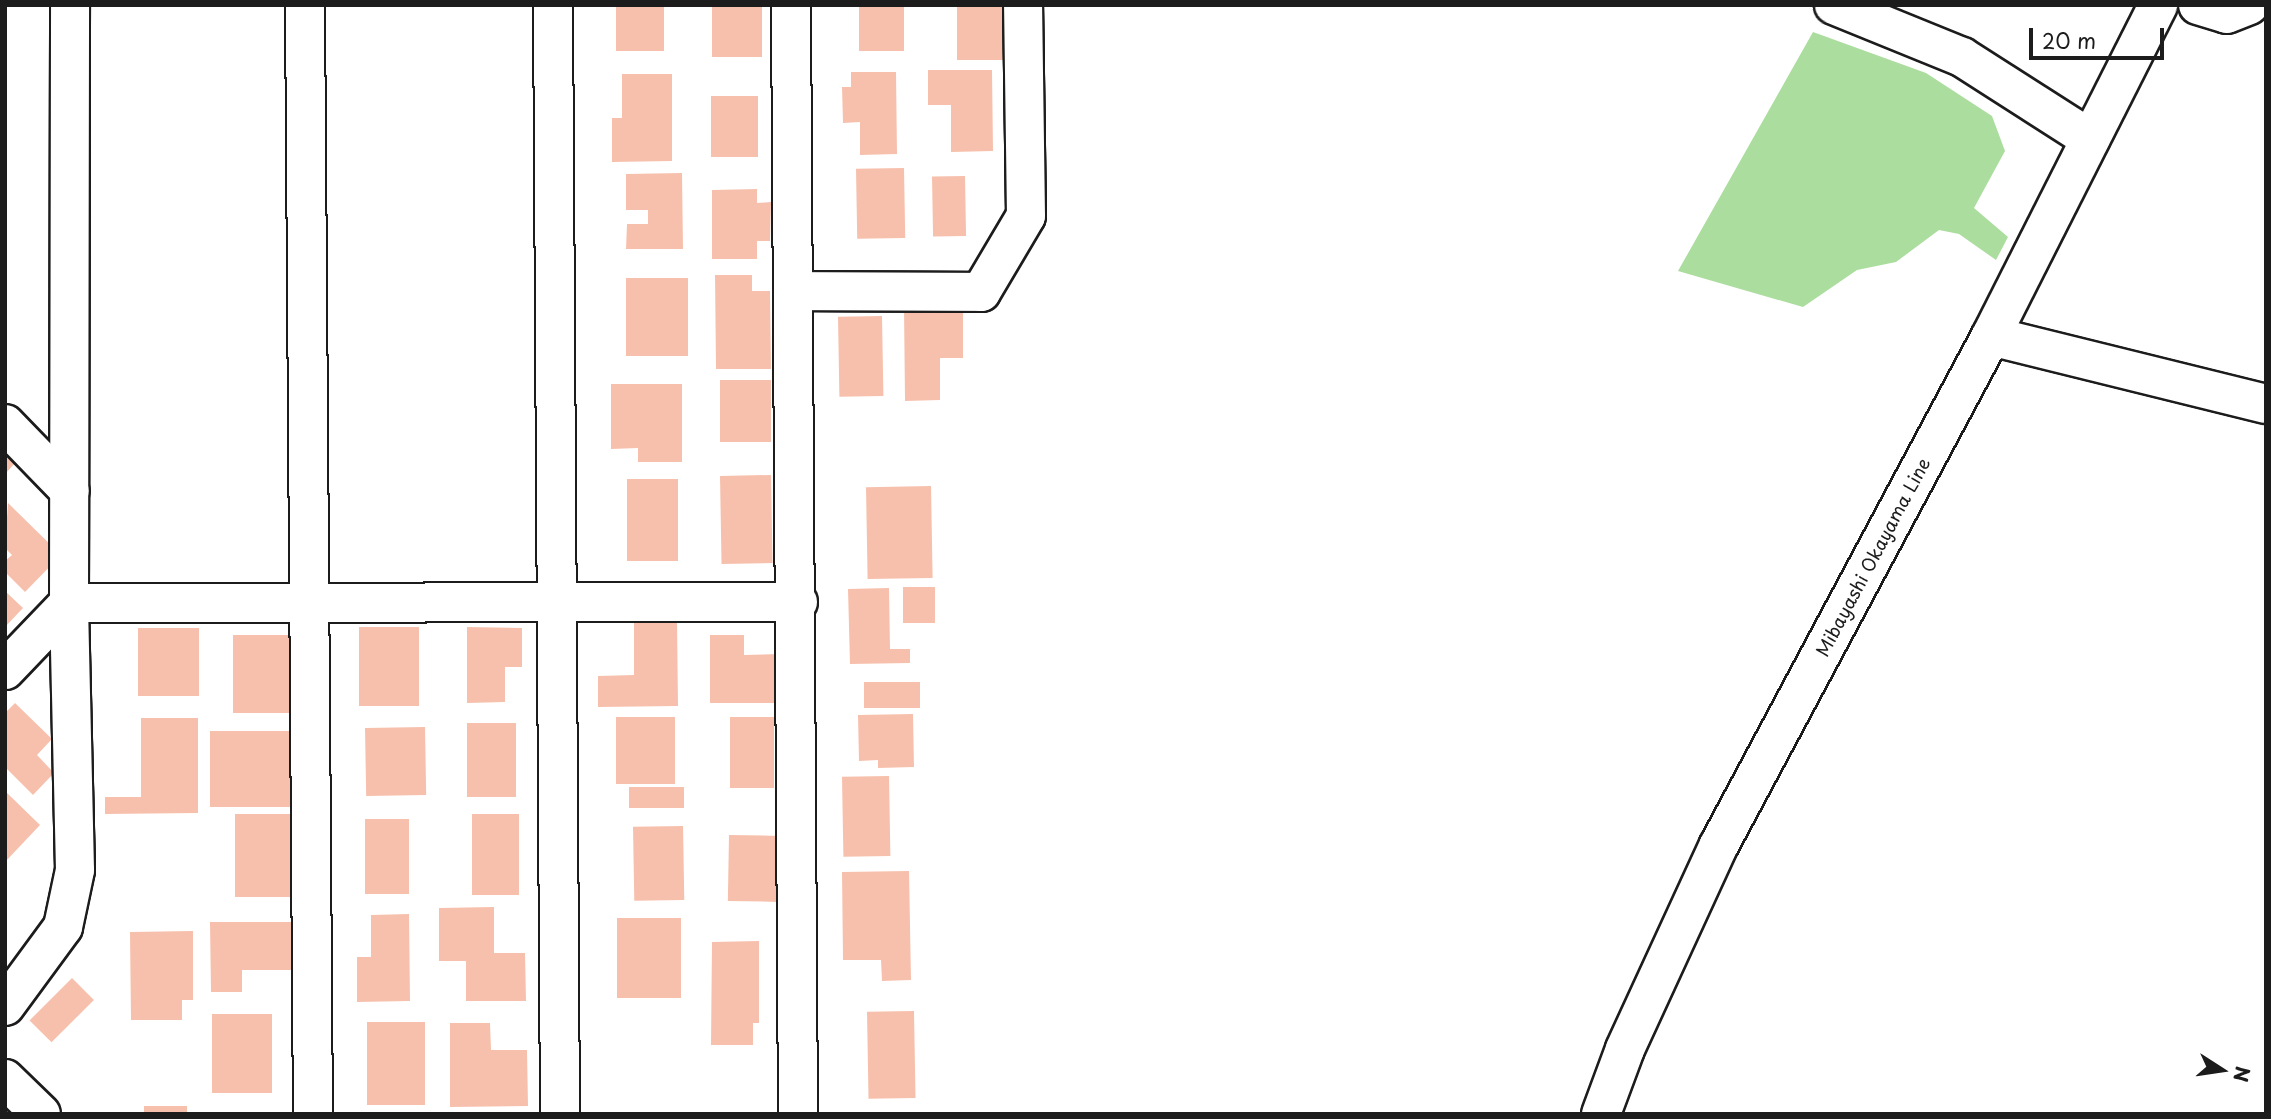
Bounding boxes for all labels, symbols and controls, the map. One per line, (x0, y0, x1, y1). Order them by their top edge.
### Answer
scale bar (2033, 14, 2168, 58)
text: 20 m (2042, 24, 2096, 56)
street label: Mibayashi Okayama Line (1812, 454, 1934, 660)
north arrow (2187, 1035, 2257, 1105)
text: N (2227, 1064, 2258, 1085)

